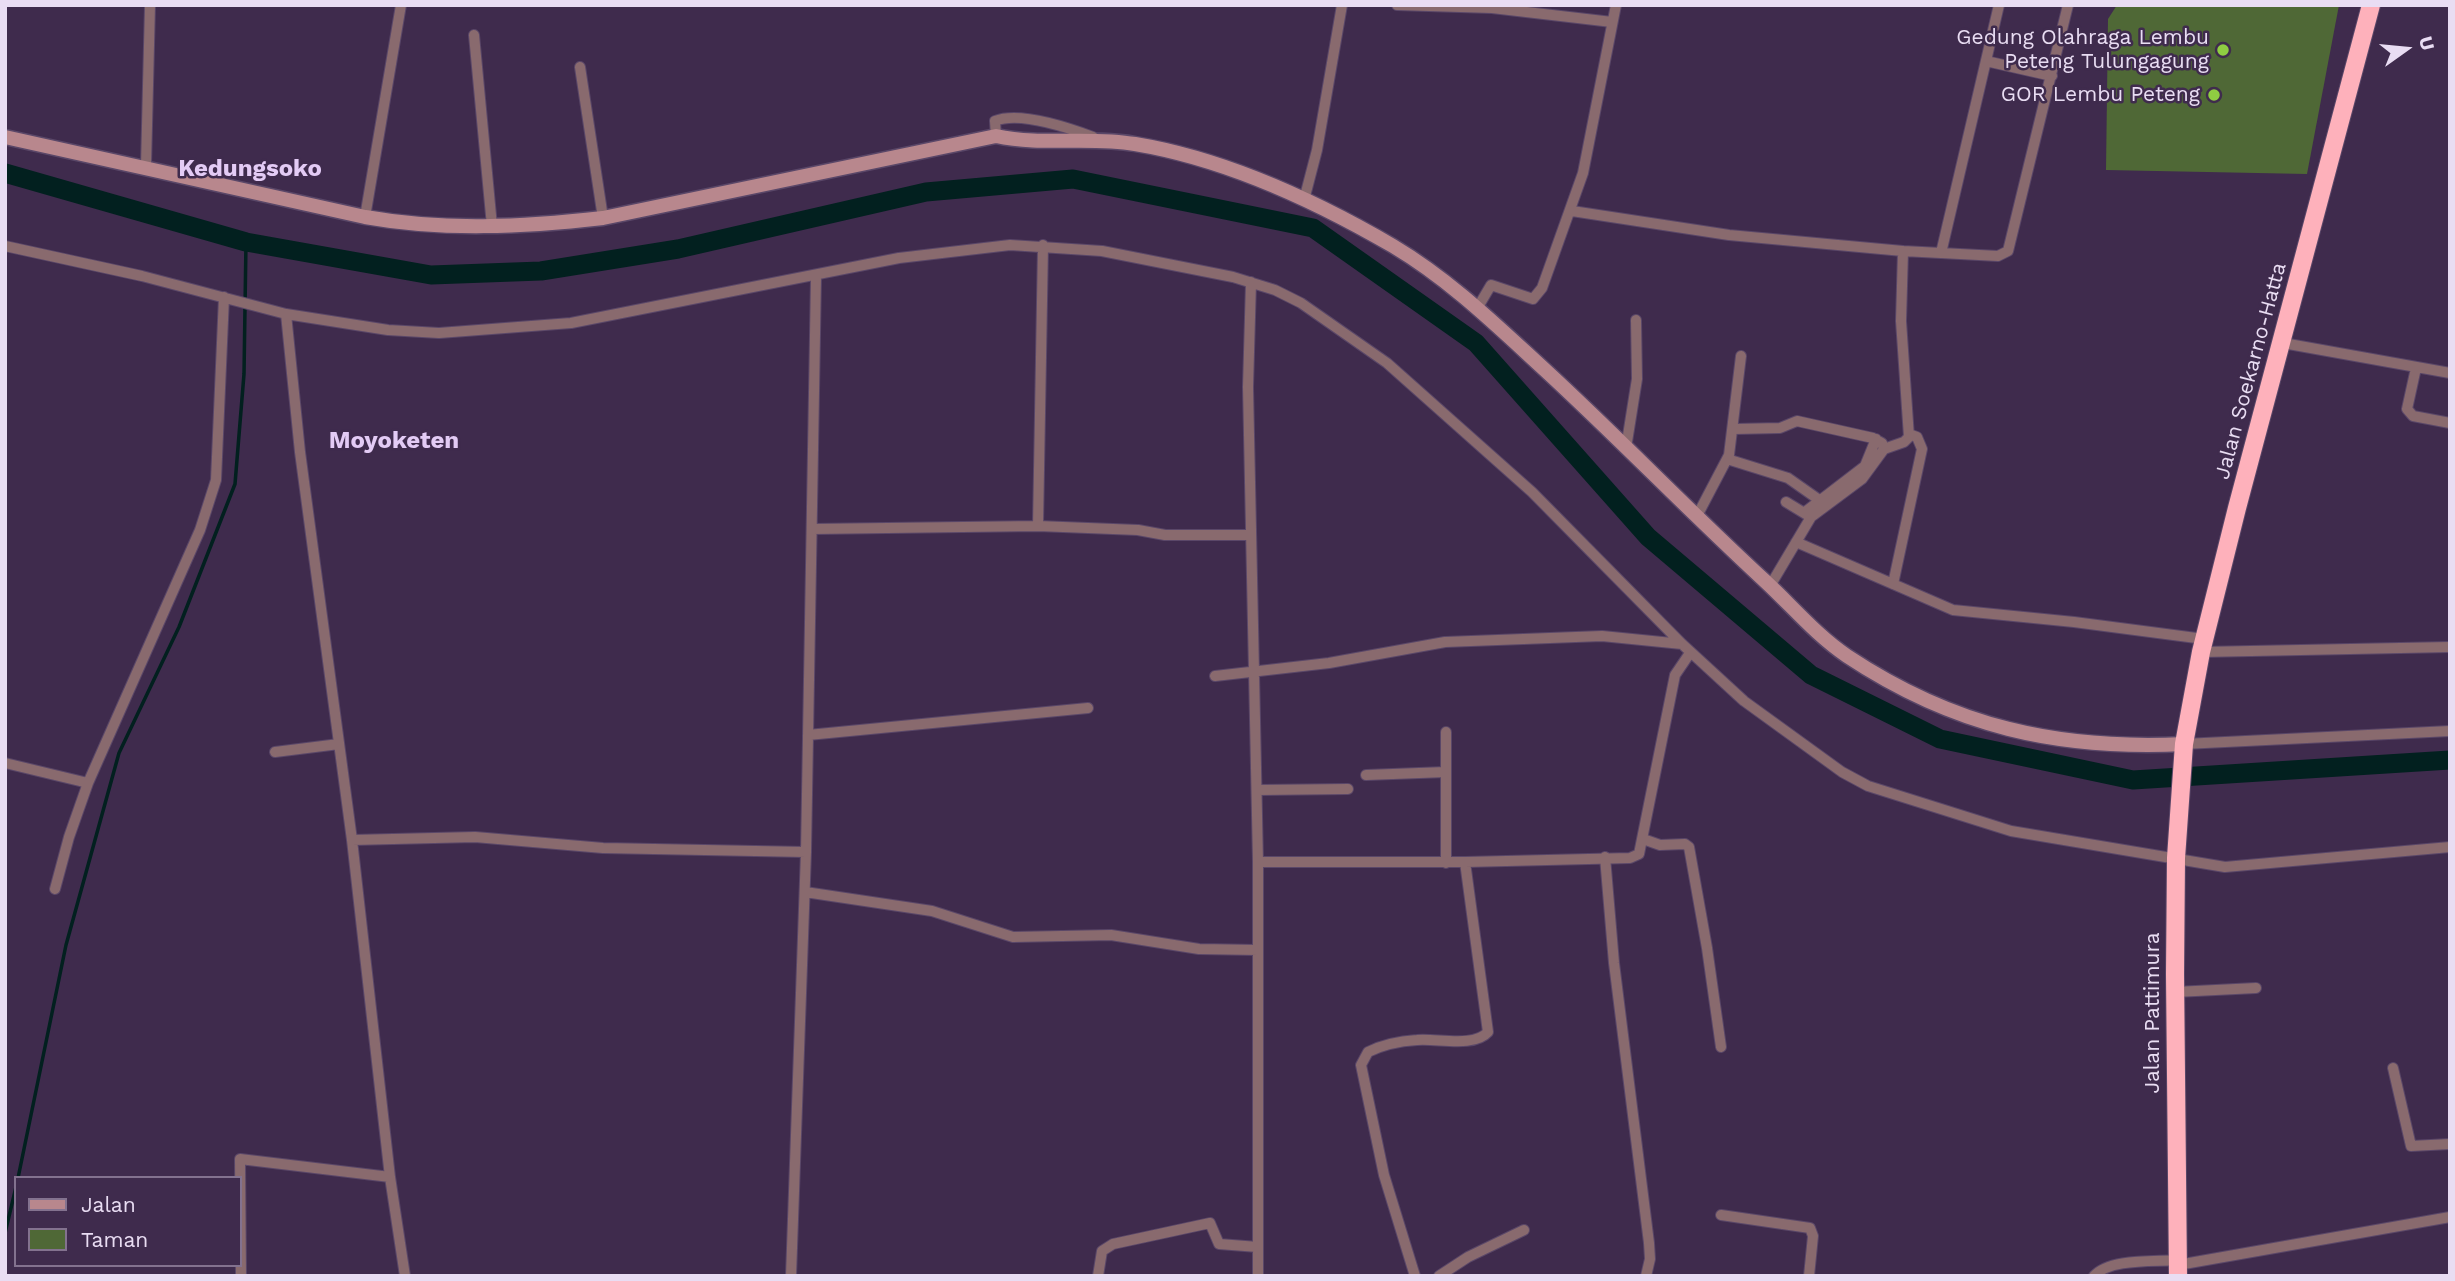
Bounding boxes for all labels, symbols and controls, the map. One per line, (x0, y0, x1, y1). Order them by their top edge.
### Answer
north arrow (2371, 14, 2441, 84)
place label: Gedung Olahraga Lembu Peteng Tulungagung (1956, 25, 2209, 75)
text: U (2414, 34, 2440, 53)
marker: Gedung Olahraga Lembu Peteng Tulungagung (2215, 42, 2231, 58)
place label: GOR Lembu Peteng (2001, 82, 2200, 108)
marker: GOR Lembu Peteng (2206, 87, 2222, 103)
district label: Kedungsoko (178, 155, 322, 183)
street label: Jalan Soekarno-Hatta (2210, 260, 2292, 482)
district label: Moyoketen (329, 427, 459, 455)
street label: Jalan Pattimura (2140, 932, 2166, 1094)
legend (14, 1176, 242, 1267)
text: Jalan (81, 1192, 136, 1217)
text: Taman (81, 1227, 148, 1252)

